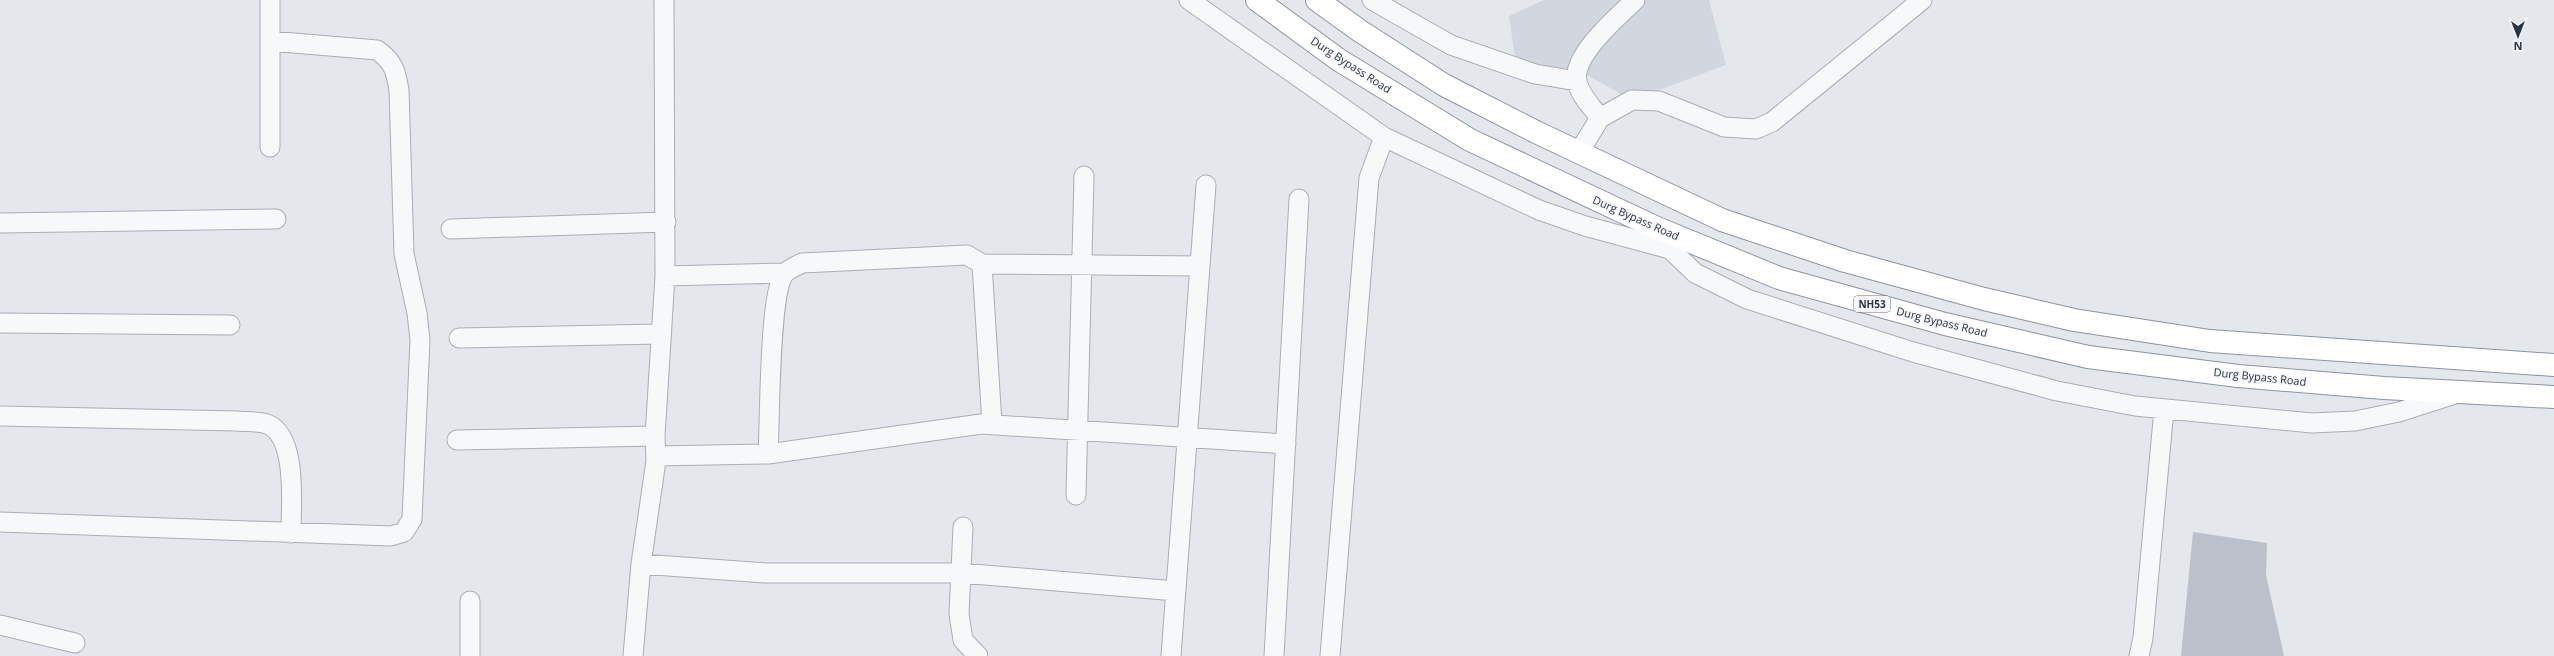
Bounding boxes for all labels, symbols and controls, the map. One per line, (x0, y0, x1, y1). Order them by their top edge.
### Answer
north arrow (2498, 16, 2538, 56)
street label: Durg Bypass Road (1308, 33, 1394, 96)
text: N (2514, 39, 2522, 54)
street label: Durg Bypass Road (1591, 192, 1682, 243)
road number: NH53 (1854, 296, 1890, 312)
street label: Durg Bypass Road (1895, 303, 1989, 340)
street label: Durg Bypass Road (2213, 364, 2307, 389)

